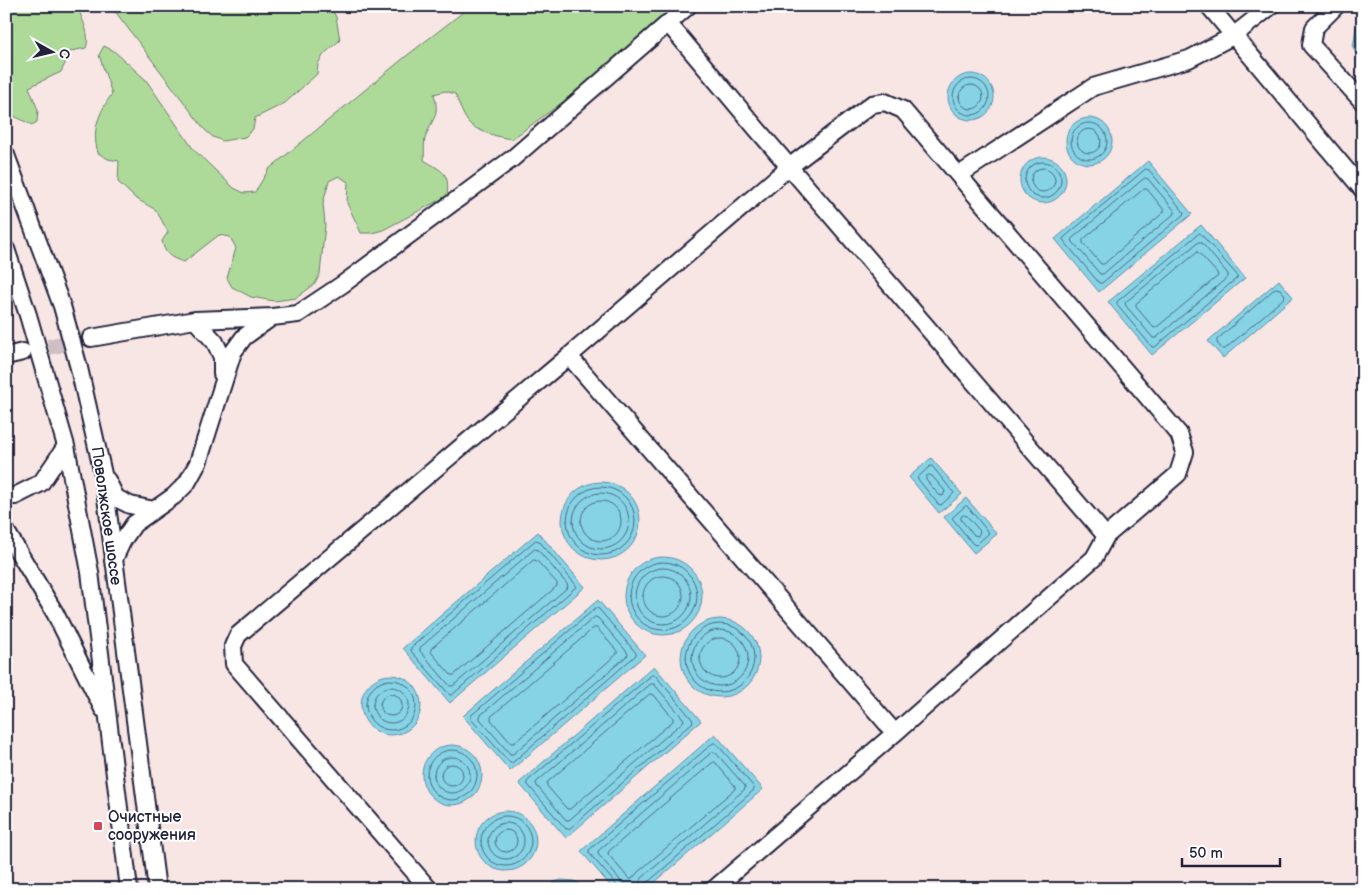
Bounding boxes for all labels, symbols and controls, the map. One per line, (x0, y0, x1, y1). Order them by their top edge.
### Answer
north arrow (28, 28, 78, 78)
text: С (55, 48, 73, 60)
street label: Поволжское шоссе (87, 445, 125, 587)
place label: Очистные сооружения (108, 808, 196, 845)
marker: Очистные сооружения (92, 820, 104, 832)
scale bar (1182, 835, 1279, 867)
text: 50 m (1189, 844, 1223, 863)

